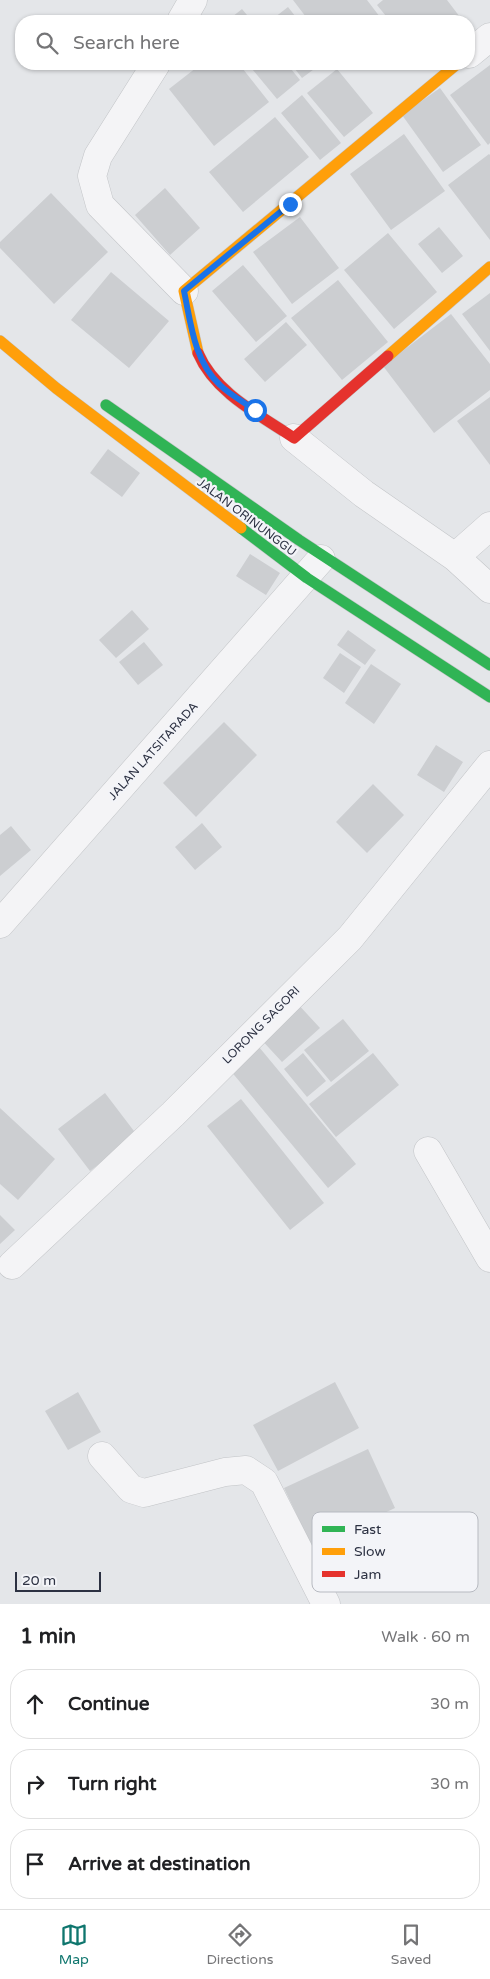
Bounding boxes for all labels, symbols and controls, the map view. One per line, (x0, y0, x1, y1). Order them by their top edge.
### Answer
search box (15, 15, 475, 70)
icon: search (33, 29, 61, 57)
text: Search here (73, 32, 180, 54)
route end (279, 193, 302, 216)
route start (244, 399, 267, 422)
street label: JALAN ORINUNGGU (195, 475, 299, 559)
street label: JALAN LATSITARADA (105, 699, 201, 803)
street label: LORONG SAGORI (219, 983, 303, 1067)
legend (312, 1512, 478, 1592)
text: Fast (354, 1521, 382, 1538)
text: Slow (354, 1543, 386, 1560)
text: Jam (354, 1566, 381, 1583)
scale bar (15, 1569, 101, 1592)
text: 20 m (22, 1572, 56, 1589)
text: 1 min (20, 1624, 76, 1649)
text: Walk · 60 m (381, 1627, 470, 1647)
icon: ahead (21, 1690, 49, 1718)
text: Continue (68, 1693, 150, 1715)
text: 30 m (430, 1694, 469, 1714)
icon: right (21, 1770, 49, 1798)
text: Turn right (68, 1773, 156, 1795)
text: 30 m (430, 1774, 469, 1794)
icon: arrive (21, 1850, 49, 1878)
text: Arrive at destination (68, 1853, 251, 1875)
tab: Map (59, 1921, 89, 1968)
tab: Directions (206, 1921, 273, 1968)
tab: Saved (391, 1921, 431, 1968)

